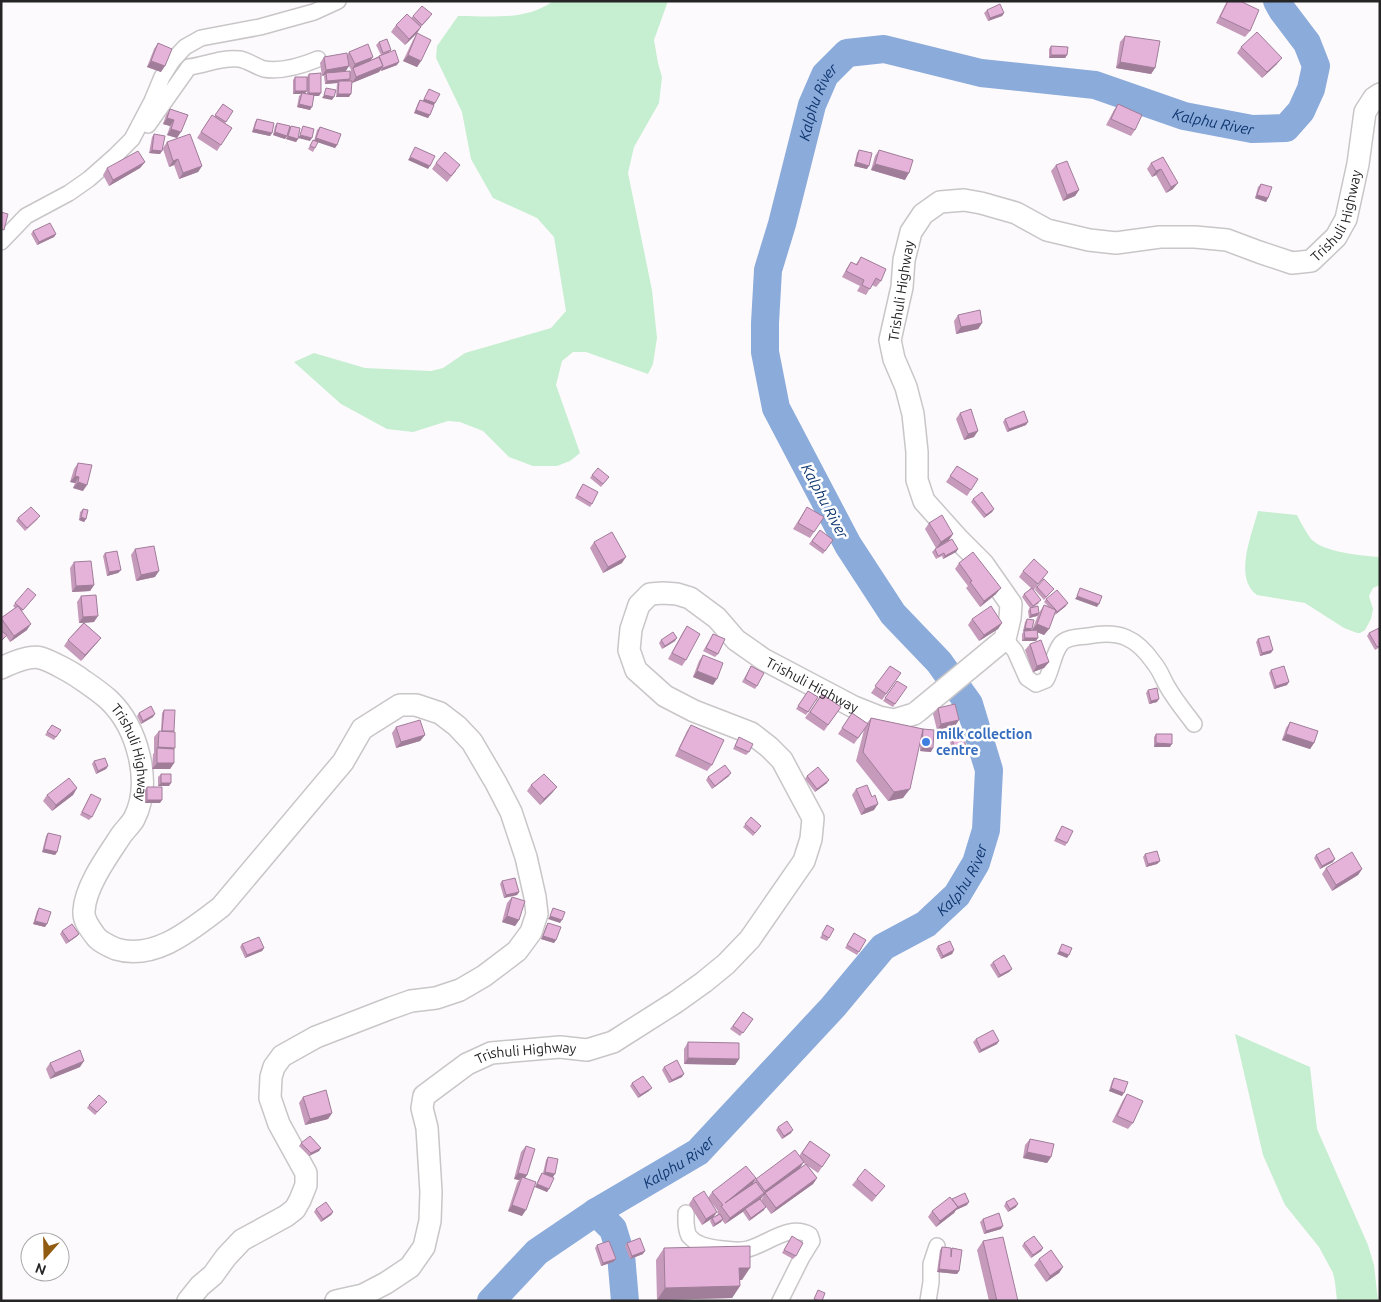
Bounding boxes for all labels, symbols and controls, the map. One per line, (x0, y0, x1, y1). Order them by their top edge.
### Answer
water label: Kalphu River (795, 59, 841, 142)
water label: Kalphu River (1171, 104, 1257, 138)
street label: Trishuli Highway (1307, 168, 1365, 265)
street label: Trishuli Highway (885, 239, 917, 343)
water label: Kalphu River (798, 461, 852, 542)
street label: Trishuli Highway (763, 654, 861, 716)
street label: Trishuli Highway (108, 700, 150, 803)
place label: milk collection centre (936, 726, 1032, 758)
marker: milk collection centre (920, 736, 932, 748)
water label: Kalphu River (933, 840, 990, 919)
street label: Trishuli Highway (473, 1039, 578, 1067)
water label: Kalphu River (639, 1131, 718, 1191)
north arrow (20, 1232, 70, 1282)
text: N (33, 1260, 48, 1279)

